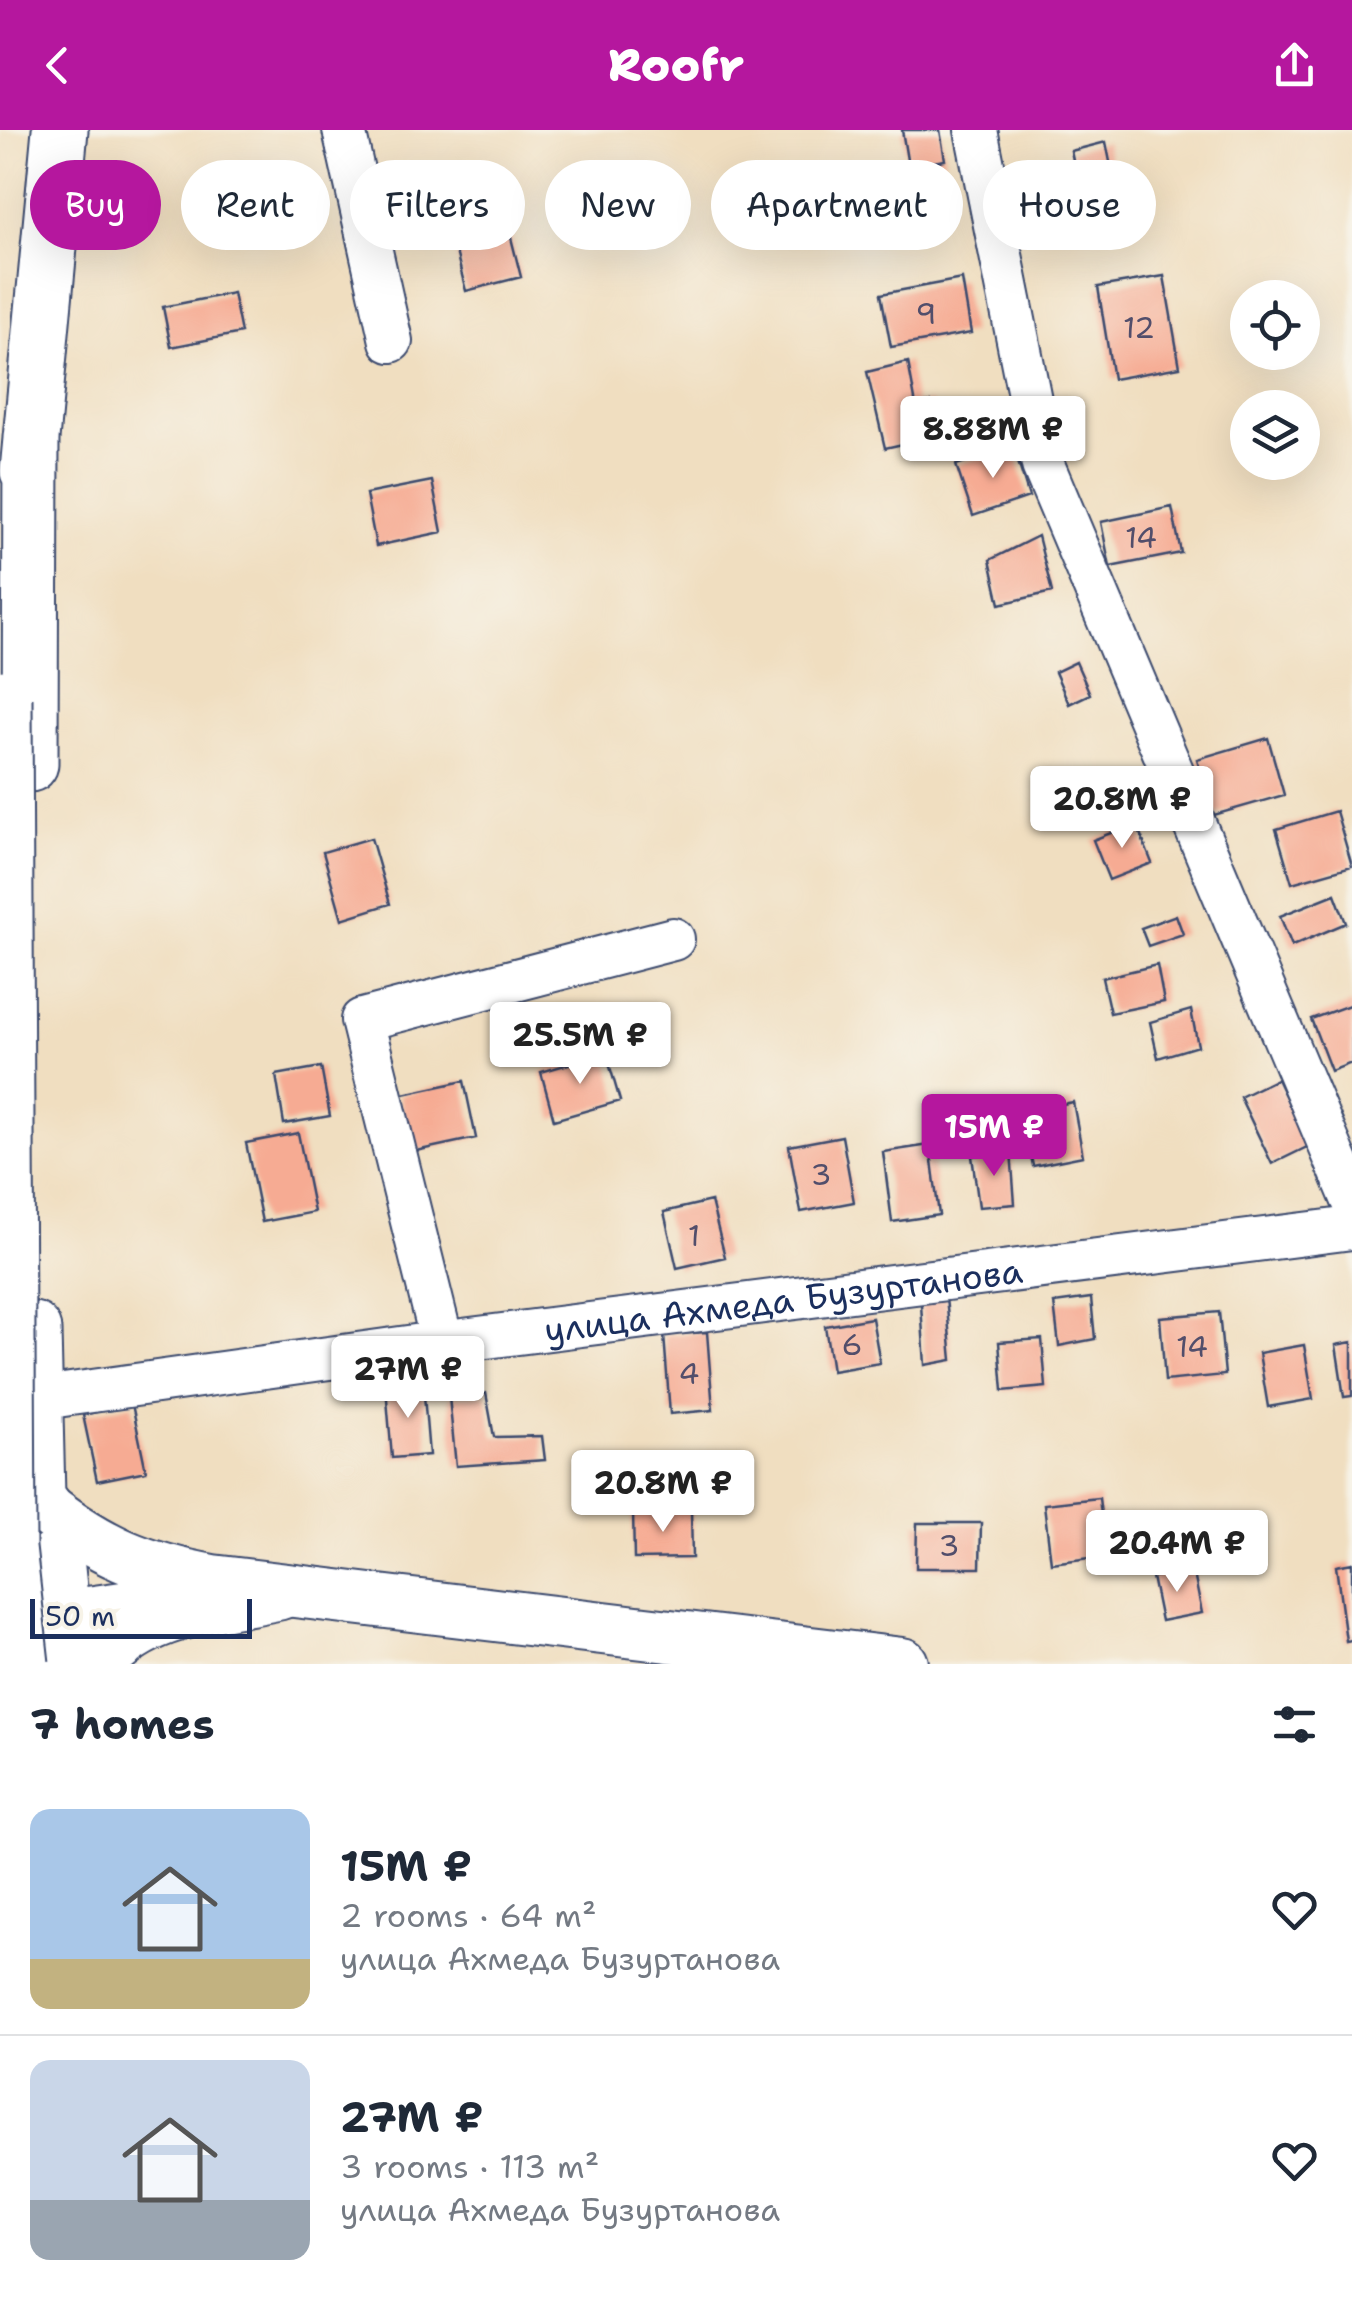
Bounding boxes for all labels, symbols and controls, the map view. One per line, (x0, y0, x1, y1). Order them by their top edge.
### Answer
text: Roofr (608, 35, 744, 95)
icon: back (30, 38, 85, 93)
icon: share (1267, 38, 1322, 93)
chip: Buy (30, 160, 161, 250)
chip: Rent (181, 160, 330, 250)
chip: Filters (350, 160, 525, 250)
chip: New (545, 160, 691, 250)
chip: Apartment (711, 160, 963, 250)
chip: House (983, 160, 1156, 250)
map controls (1230, 280, 1320, 480)
button: locate (1230, 280, 1320, 370)
house number: 9 (916, 293, 937, 334)
house number: 12 (1123, 307, 1155, 348)
button: layers (1230, 390, 1320, 480)
pin: 8.88M ₽ (901, 396, 1085, 481)
text: 8.88M ₽ (922, 407, 1064, 450)
house number: 14 (1125, 517, 1157, 558)
pin: 20.8M ₽ (1030, 766, 1214, 851)
text: 20.8M ₽ (1052, 777, 1192, 820)
pin: 25.5M ₽ (488, 1002, 672, 1087)
text: 25.5M ₽ (512, 1013, 648, 1056)
pin: 15M ₽ (924, 1094, 1064, 1179)
text: 15M ₽ (944, 1105, 1044, 1148)
house number: 3 (811, 1154, 832, 1195)
house number: 1 (688, 1215, 700, 1256)
street label: улица Ахмеда Бузуртанова (542, 1246, 1026, 1353)
house number: 6 (842, 1324, 863, 1365)
house number: 14 (1176, 1326, 1208, 1367)
pin: 27M ₽ (338, 1336, 478, 1421)
text: 27M ₽ (353, 1347, 463, 1390)
house number: 4 (679, 1353, 700, 1394)
pin: 20.8M ₽ (571, 1450, 755, 1535)
text: 20.8M ₽ (593, 1461, 733, 1504)
pin: 20.4M ₽ (1085, 1510, 1269, 1595)
text: 20.4M ₽ (1108, 1521, 1246, 1564)
house number: 3 (939, 1525, 960, 1566)
scale bar (30, 1594, 252, 1638)
text: 50 m (45, 1597, 115, 1635)
text: 7 homes (30, 1696, 215, 1752)
icon: filters (1267, 1697, 1322, 1752)
text: 15M ₽ (340, 1838, 472, 1894)
icon: home (110, 1849, 230, 1969)
icon: heart (1267, 1882, 1322, 1937)
text: 2 rooms · 64 m² (340, 1894, 596, 1937)
text: улица Ахмеда Бузуртанова (340, 1937, 780, 1980)
text: 27M ₽ (340, 2089, 484, 2145)
icon: home (110, 2100, 230, 2220)
icon: heart (1267, 2133, 1322, 2188)
text: 3 rooms · 113 m² (340, 2145, 599, 2188)
text: улица Ахмеда Бузуртанова (340, 2188, 780, 2231)

